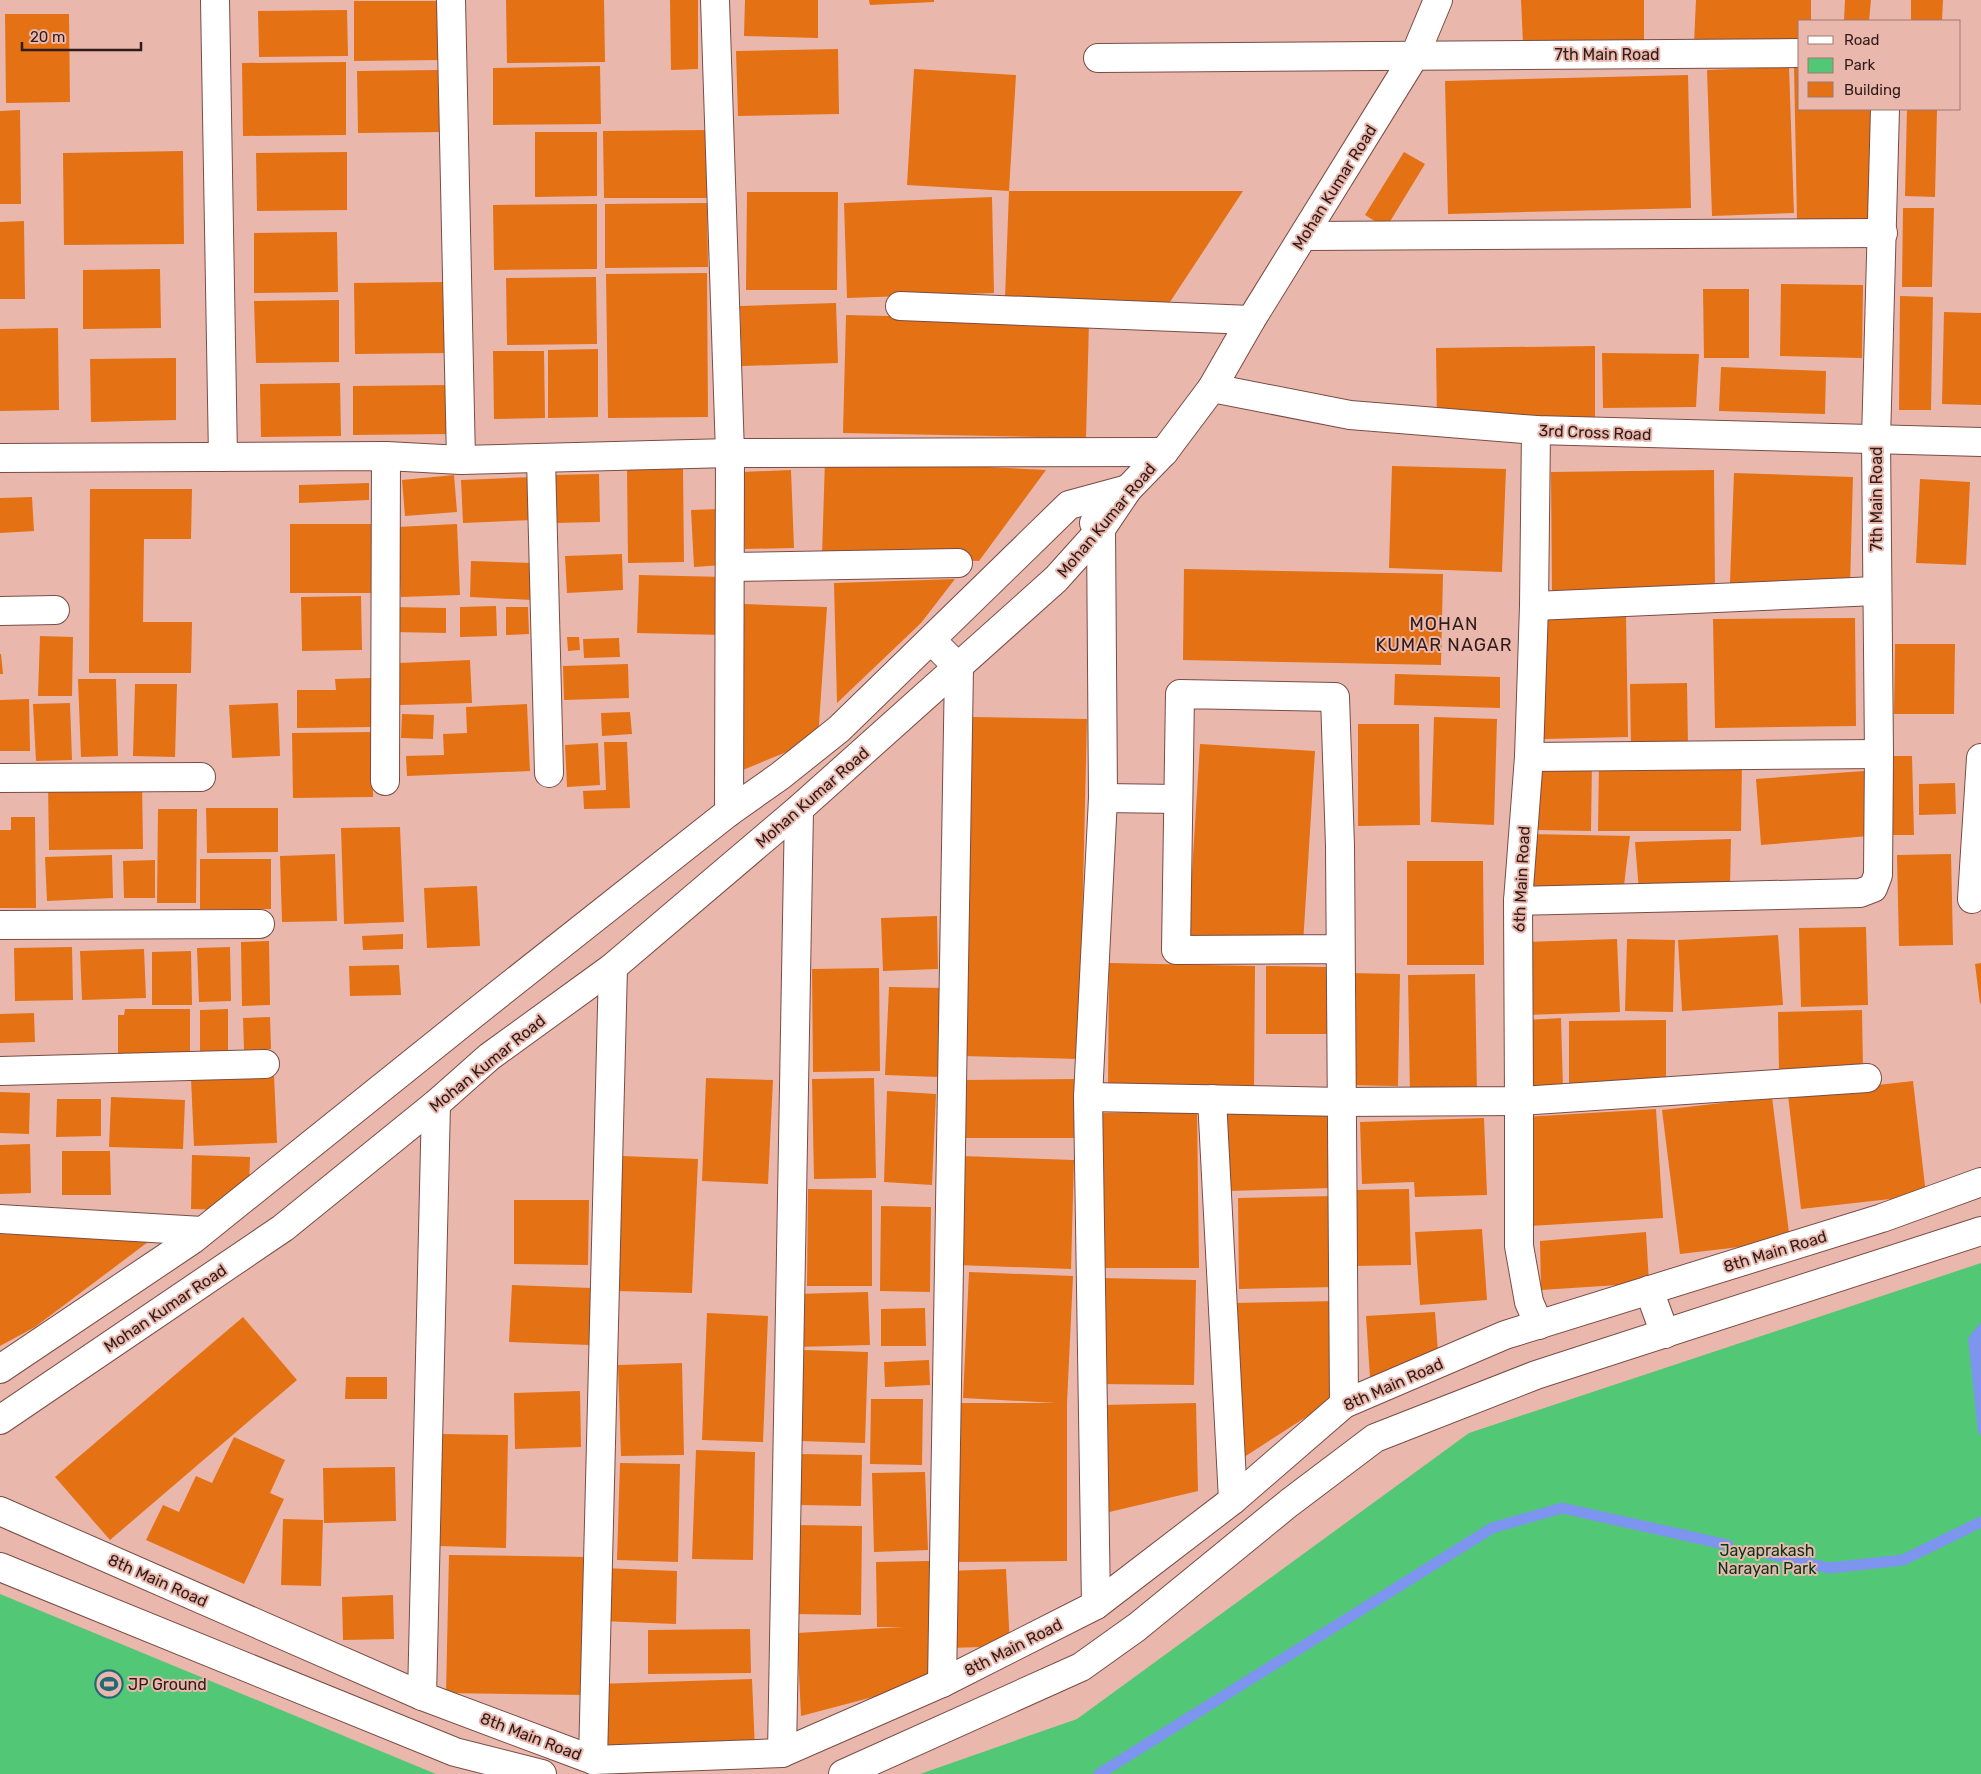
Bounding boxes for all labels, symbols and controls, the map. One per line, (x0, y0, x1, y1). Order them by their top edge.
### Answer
scale bar (22, 20, 141, 52)
legend (1798, 20, 1961, 110)
text: 20 m (30, 28, 65, 46)
text: Road (1844, 31, 1880, 49)
street label: 7th Main Road (1554, 45, 1660, 64)
text: Park (1844, 56, 1875, 74)
text: Building (1844, 81, 1901, 99)
street label: Mohan Kumar Road (1288, 121, 1381, 253)
street label: 3rd Cross Road (1538, 421, 1652, 444)
street label: 7th Main Road (1867, 446, 1886, 552)
street label: Mohan Kumar Road (1053, 459, 1160, 581)
district label: MOHAN KUMAR NAGAR (1375, 613, 1513, 656)
street label: Mohan Kumar Road (752, 743, 873, 852)
street label: 6th Main Road (1509, 825, 1534, 933)
street label: Mohan Kumar Road (426, 1011, 549, 1116)
street label: 8th Main Road (1721, 1227, 1829, 1276)
street label: Mohan Kumar Road (100, 1260, 230, 1356)
street label: 8th Main Road (1340, 1354, 1446, 1415)
park label: Jayaprakash Narayan Park (1718, 1541, 1817, 1578)
street label: 8th Main Road (105, 1550, 211, 1611)
street label: 8th Main Road (961, 1615, 1065, 1680)
sports icon: JP Ground (94, 1669, 124, 1699)
place label: JP Ground (128, 1675, 207, 1694)
street label: 8th Main Road (477, 1708, 584, 1765)

